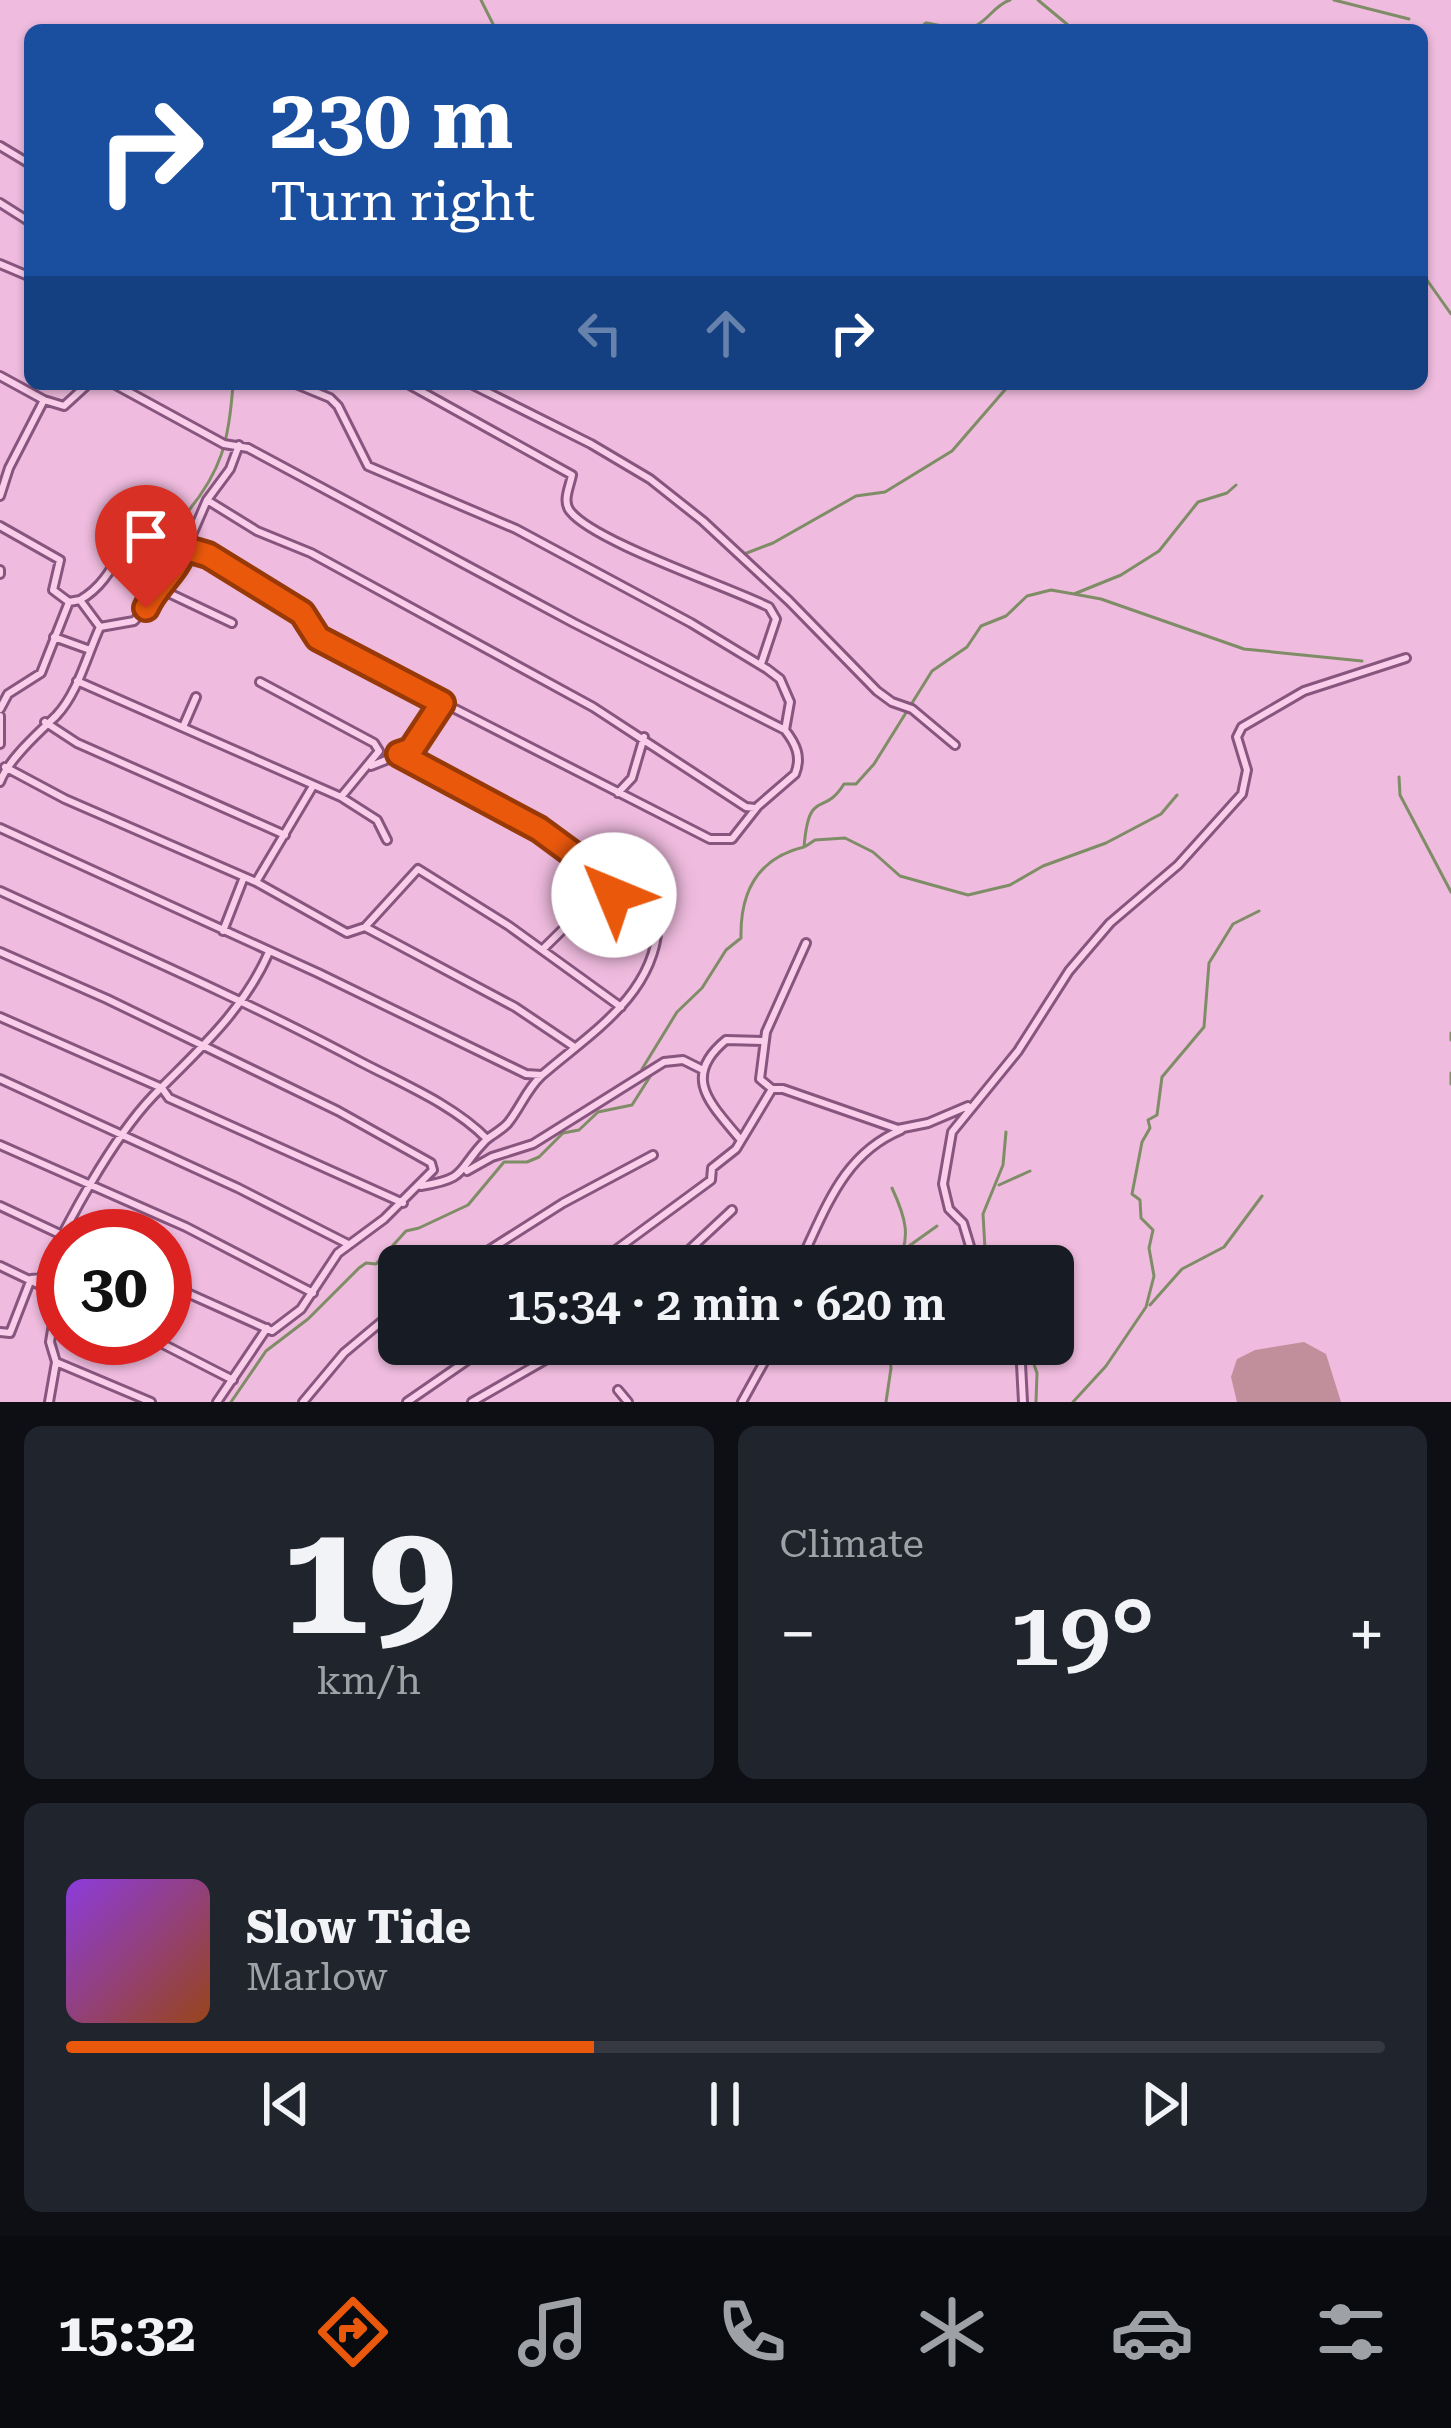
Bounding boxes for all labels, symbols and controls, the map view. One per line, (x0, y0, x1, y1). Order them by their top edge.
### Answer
text: 230 m (270, 70, 513, 168)
icon: right (72, 72, 228, 228)
text: Turn right (270, 170, 535, 233)
icon: left (567, 300, 633, 366)
icon: ahead (693, 300, 759, 366)
icon: right (819, 300, 885, 366)
pin (95, 485, 197, 608)
icon: arrive (113, 503, 179, 569)
position arrow (551, 832, 677, 958)
speed limit sign: 30 (36, 1209, 192, 1365)
text: 15:34 · 2 min · 620 m (506, 1278, 946, 1331)
text: 19 (281, 1488, 456, 1671)
text: Climate (780, 1521, 924, 1567)
text: 19° (1010, 1582, 1155, 1687)
text: − (780, 1596, 816, 1673)
text: + (1348, 1596, 1385, 1673)
text: km/h (317, 1658, 421, 1704)
text: Slow Tide (246, 1901, 471, 1954)
text: Marlow (246, 1954, 387, 2000)
icon: previous (253, 2071, 319, 2137)
icon: pause (692, 2071, 758, 2137)
icon: next (1132, 2071, 1198, 2137)
icon: directions (311, 2290, 395, 2374)
icon: music (511, 2290, 595, 2374)
icon: phone (710, 2290, 794, 2374)
icon: climate (910, 2290, 994, 2374)
icon: car (1110, 2290, 1194, 2374)
icon: filters (1309, 2290, 1393, 2374)
text: 15:32 (58, 2301, 196, 2364)

